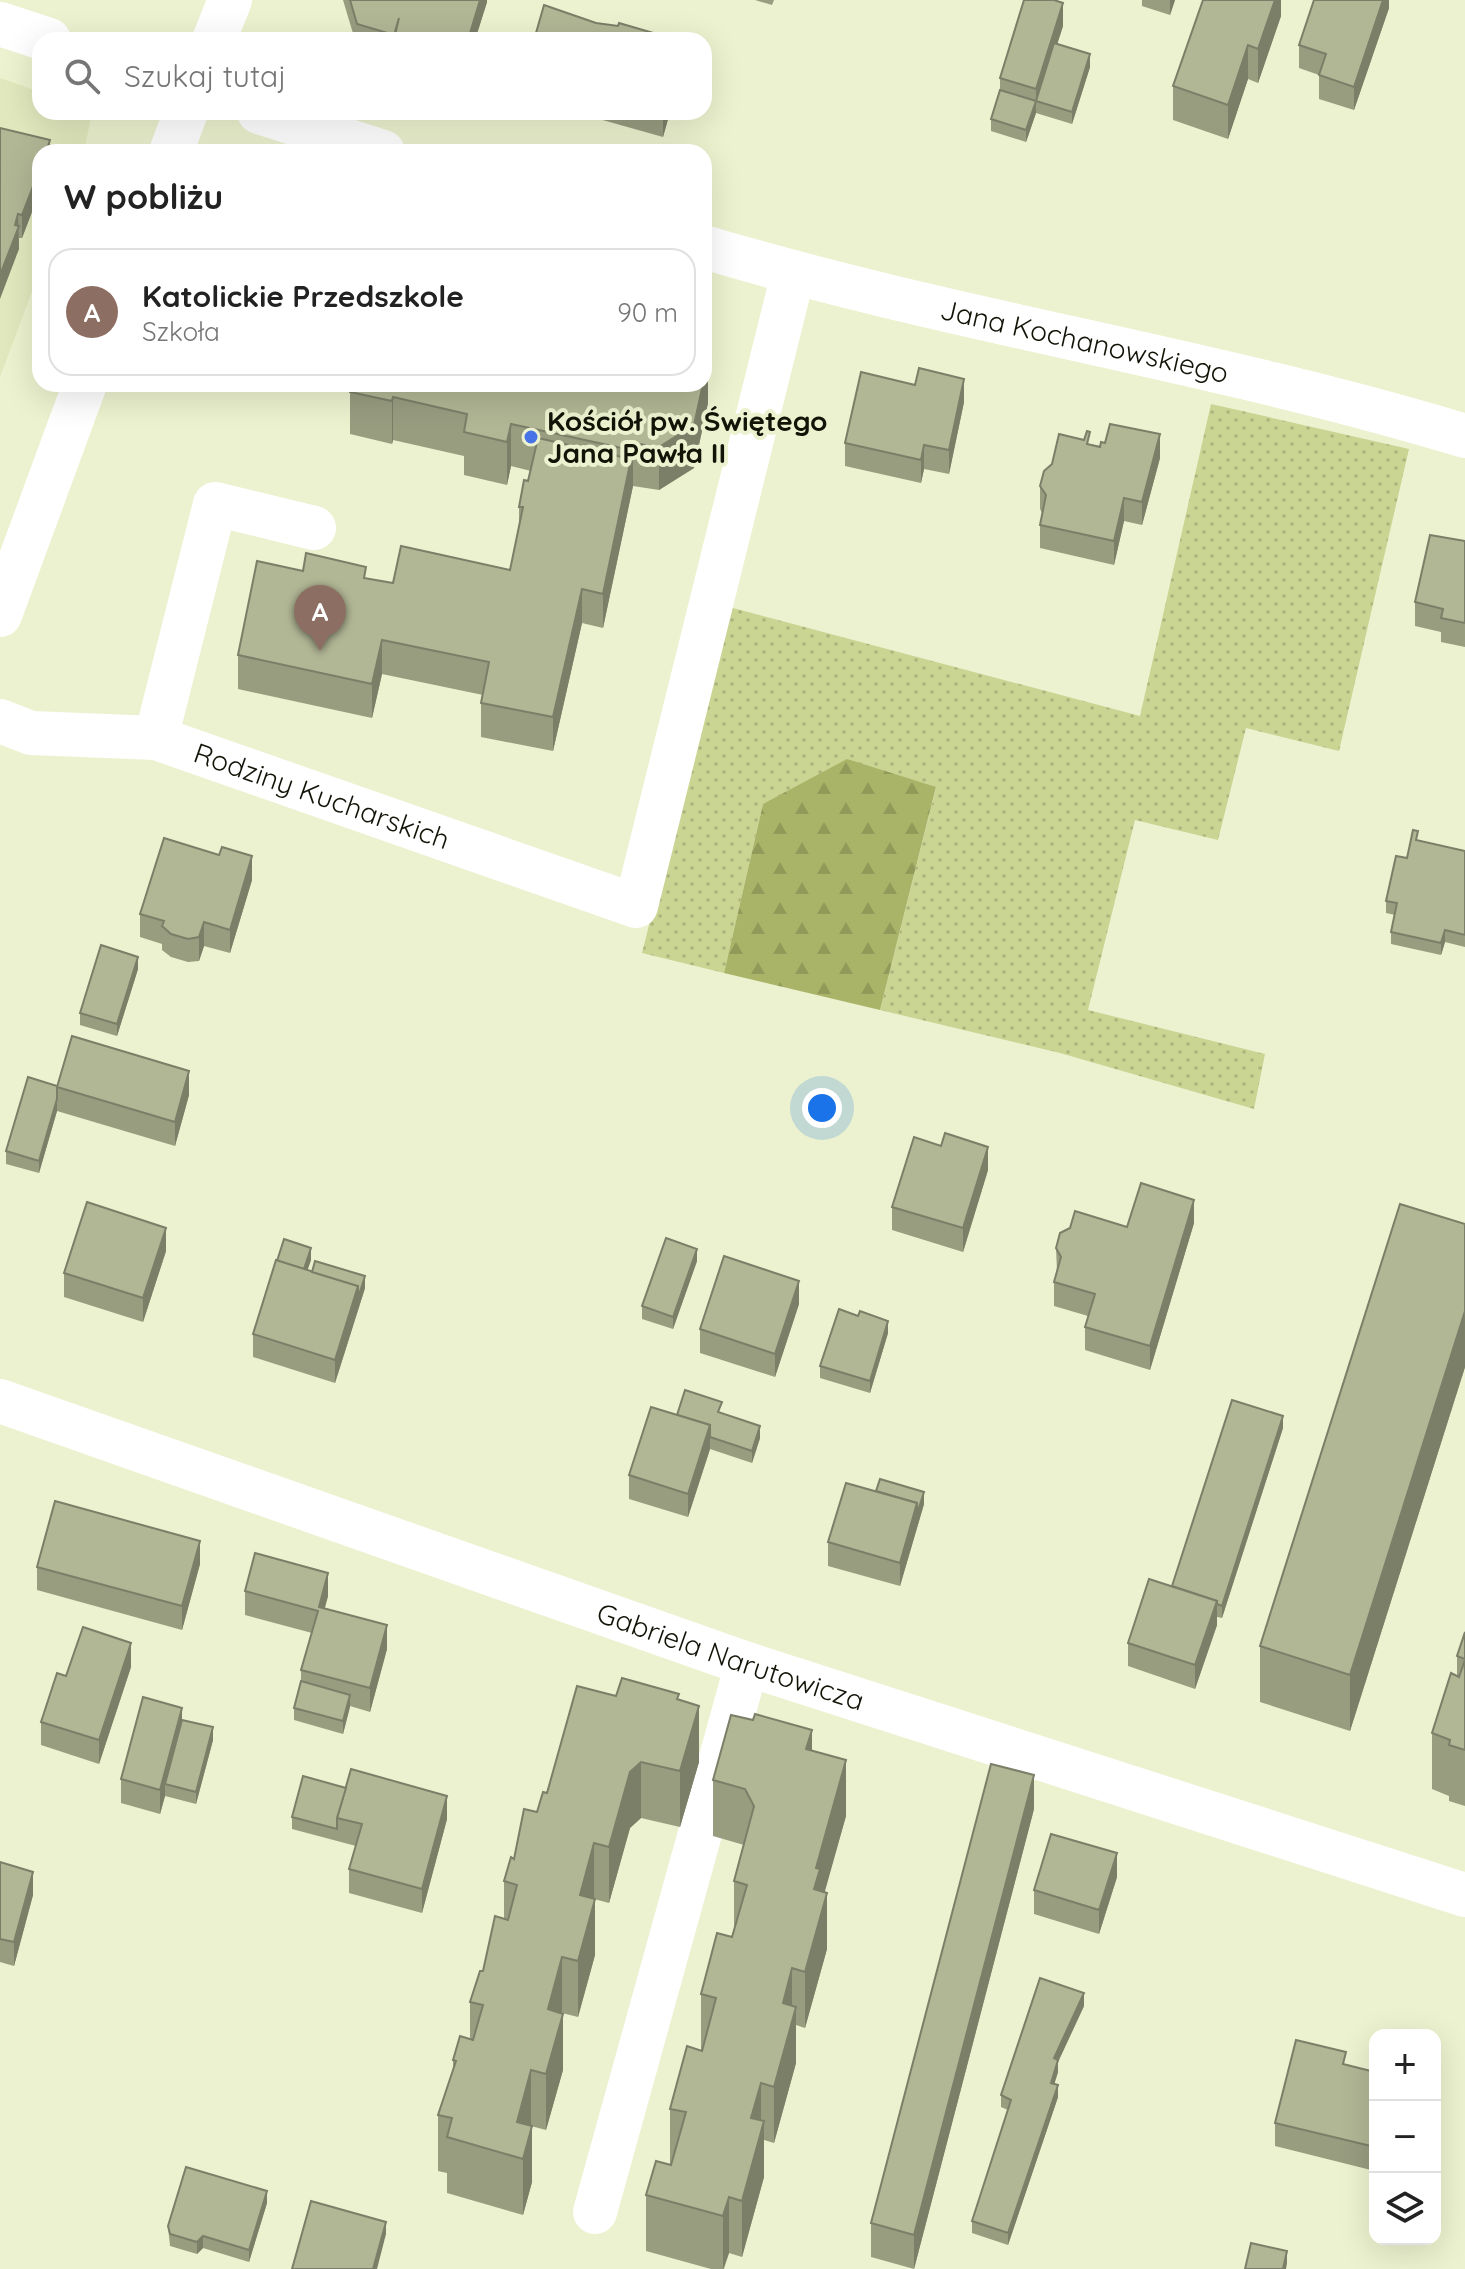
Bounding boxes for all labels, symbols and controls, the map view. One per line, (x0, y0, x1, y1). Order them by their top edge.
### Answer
search box (32, 32, 712, 120)
icon: search (60, 54, 104, 98)
text: Szukaj tutaj (124, 57, 286, 95)
text: W pobliżu (64, 175, 223, 218)
text: Katolickie Przedszkole (142, 277, 464, 315)
street label: Jana Kochanowskiego (937, 291, 1232, 390)
text: A (84, 296, 100, 329)
text: 90 m (617, 296, 678, 329)
text: Szkoła (142, 315, 220, 348)
place label: Kościół pw. Świętego Jana Pawła II (547, 403, 827, 470)
marker: Kościół pw. Świętego Jana Pawła II (522, 428, 540, 446)
pin: A (294, 585, 346, 651)
street label: Rodziny Kucharskich (189, 735, 455, 856)
your location (802, 1088, 842, 1128)
street label: Gabriela Narutowicza (592, 1595, 869, 1718)
map controls (1369, 2029, 1441, 2245)
button: + (1369, 2029, 1441, 2101)
button: − (1369, 2101, 1441, 2173)
button: layers (1369, 2173, 1441, 2245)

